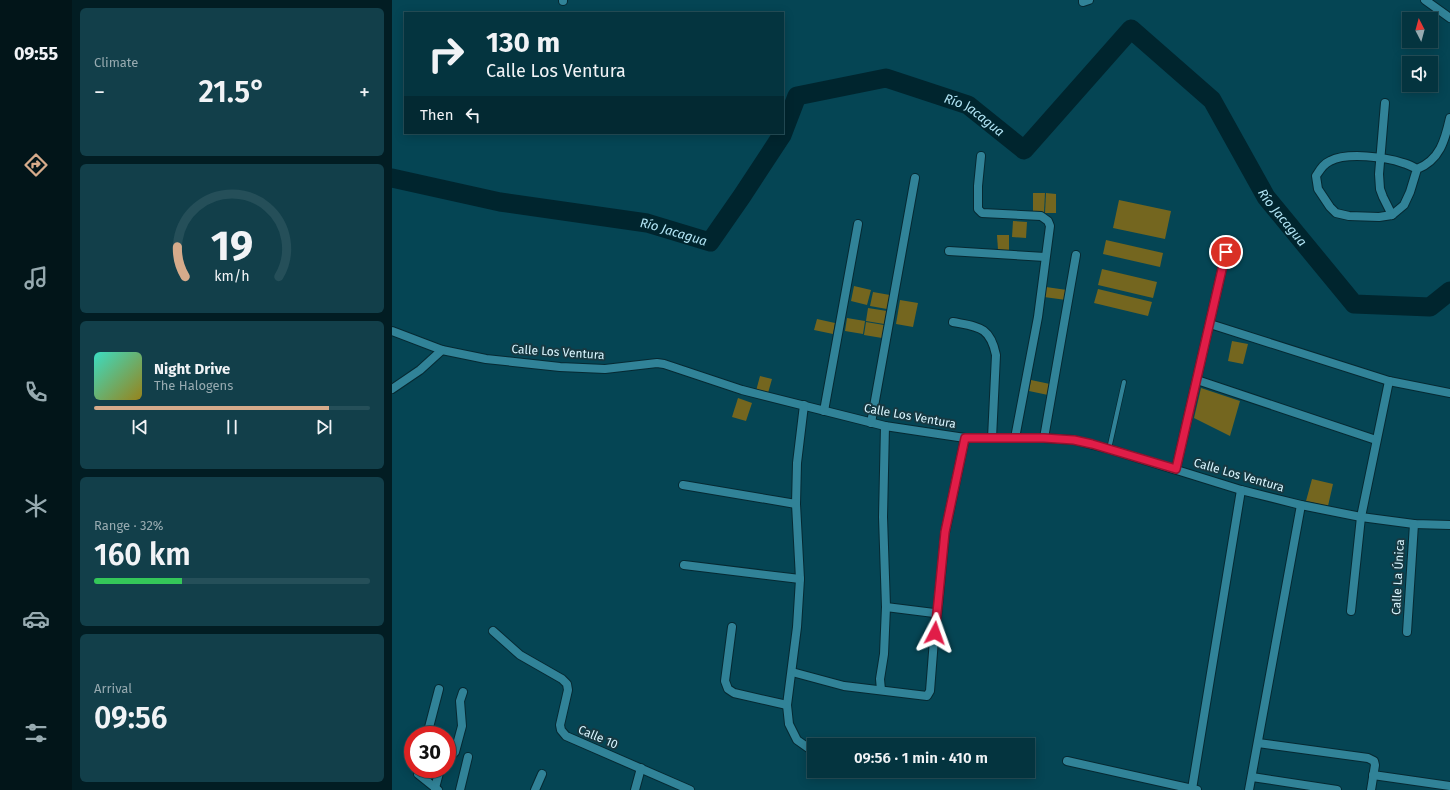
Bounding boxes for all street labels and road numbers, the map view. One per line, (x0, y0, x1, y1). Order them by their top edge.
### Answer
street label: Calle Los Ventura (511, 342, 605, 362)
street label: Calle Los Ventura (863, 401, 957, 431)
street label: Calle Los Ventura (1192, 455, 1286, 495)
street label: Calle La Única (1388, 539, 1407, 615)
street label: Calle 10 (576, 722, 620, 752)

